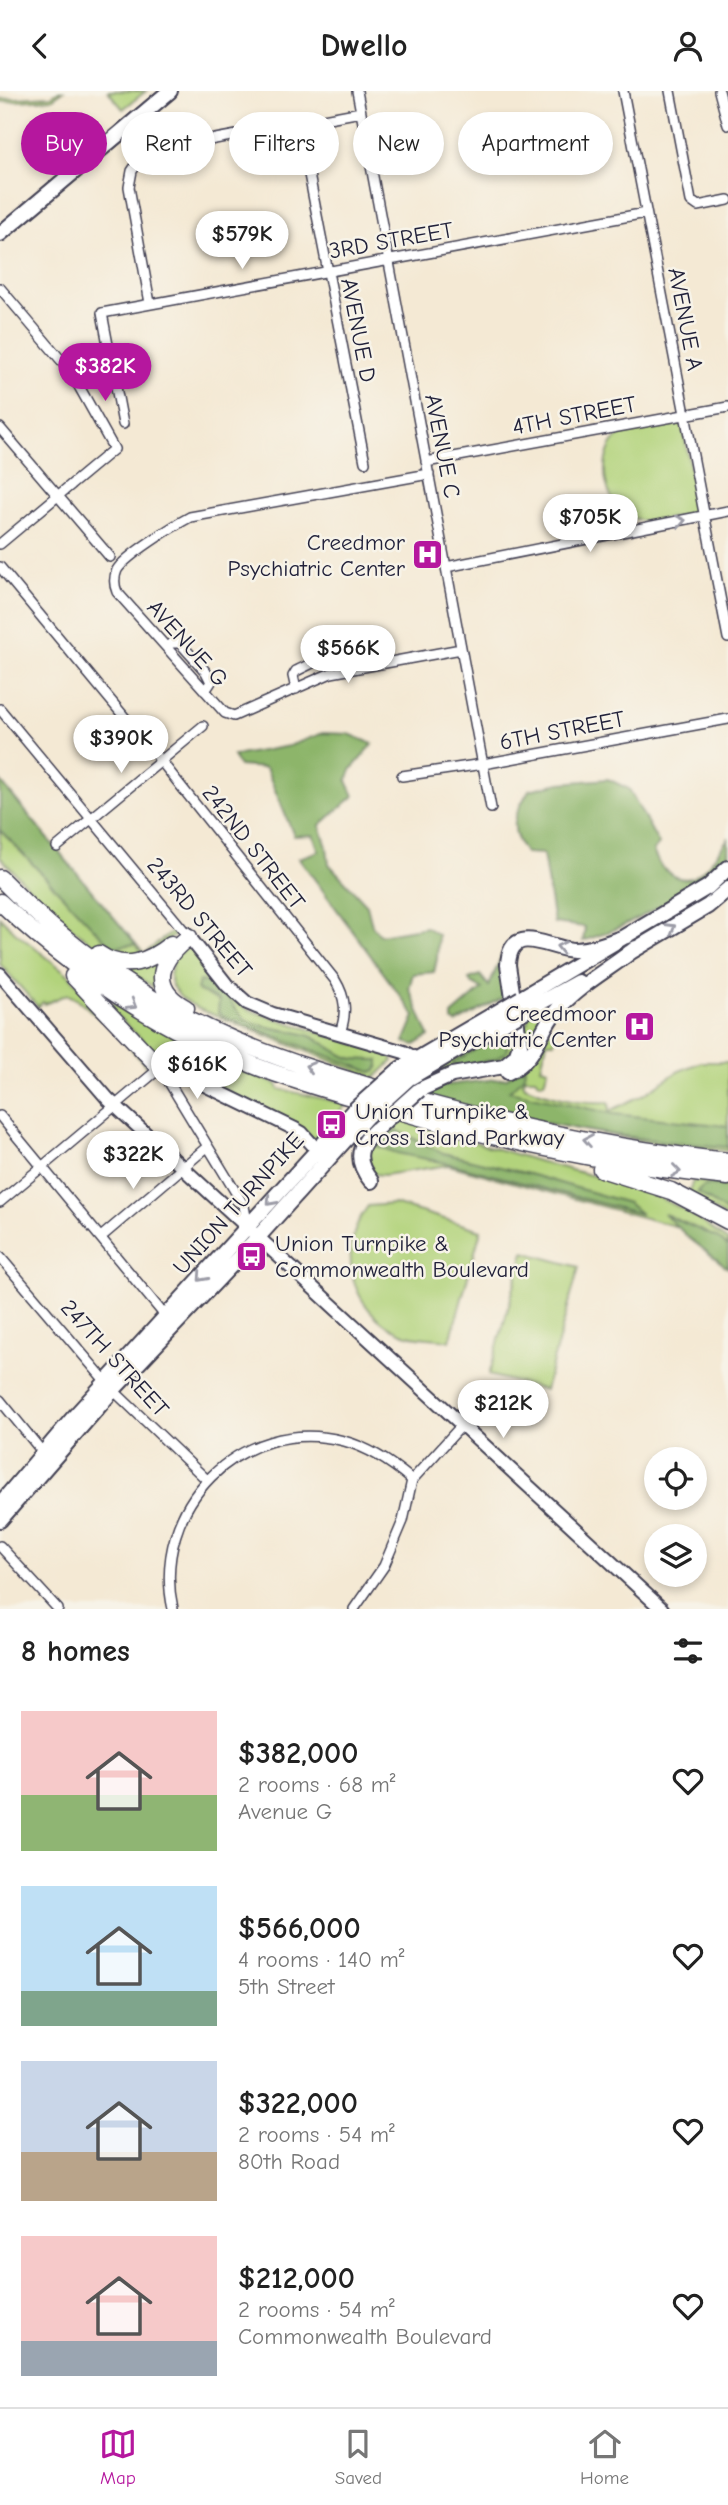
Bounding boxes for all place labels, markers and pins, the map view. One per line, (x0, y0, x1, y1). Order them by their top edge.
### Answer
pin: $579K (193, 211, 291, 271)
pin: $382K (56, 343, 154, 403)
pin: $705K (541, 495, 639, 554)
place label: Creedmor Psychiatric Center (227, 529, 406, 582)
hospital icon: Creedmor Psychiatric Center (411, 538, 445, 572)
pin: $566K (299, 625, 397, 685)
pin: $390K (72, 715, 170, 775)
place label: Creedmoor Psychiatric Center (438, 1000, 617, 1053)
hospital icon: Creedmoor Psychiatric Center (622, 1009, 656, 1043)
pin: $616K (148, 1041, 246, 1101)
place label: Union Turnpike & Cross Island Parkway (355, 1098, 565, 1151)
bus stop icon: Union Turnpike & Cross Island Parkway (315, 1107, 349, 1141)
pin: $322K (84, 1131, 182, 1191)
place label: Union Turnpike & Commonwealth Boulevard (275, 1230, 529, 1283)
bus stop icon: Union Turnpike & Commonwealth Boulevard (235, 1239, 269, 1273)
pin: $212K (454, 1381, 552, 1440)

